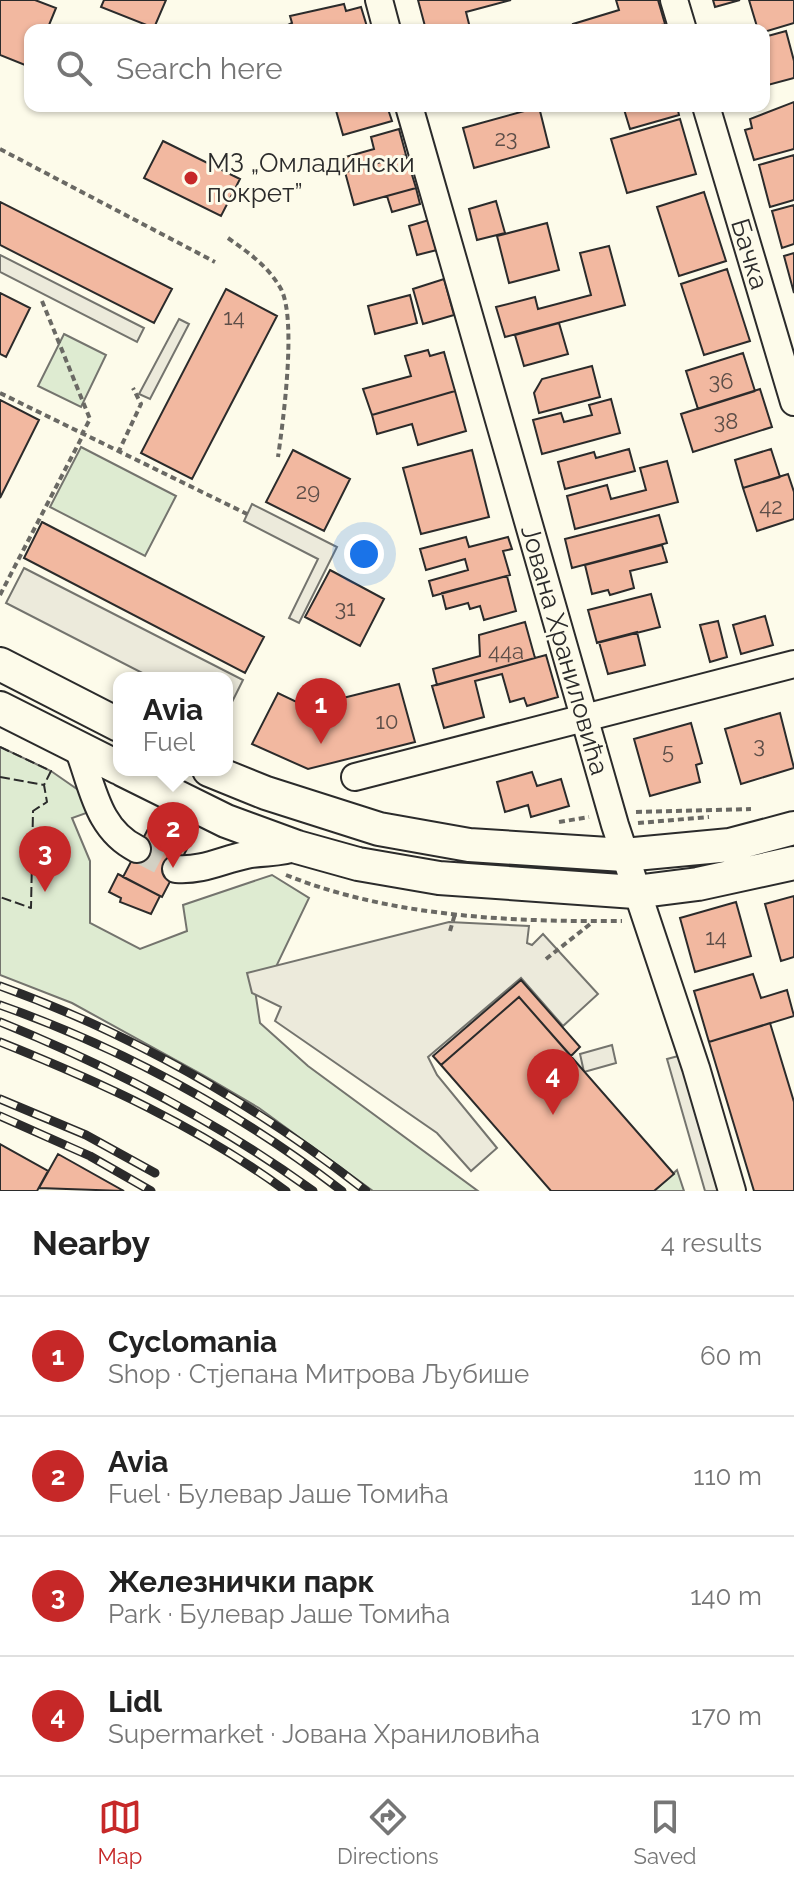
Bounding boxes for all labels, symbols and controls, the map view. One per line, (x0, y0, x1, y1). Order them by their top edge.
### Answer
search box (24, 24, 770, 112)
icon: search (52, 46, 96, 90)
text: Search here (116, 51, 283, 86)
house number: 23 (494, 125, 518, 151)
place label: МЗ „Омладински покрет” (207, 148, 415, 208)
marker: МЗ „Омладински покрет” (182, 169, 200, 187)
street label: Бачка (725, 215, 775, 293)
house number: 14 (223, 304, 245, 330)
house number: 36 (708, 368, 734, 394)
house number: 38 (714, 408, 738, 434)
house number: 29 (296, 478, 320, 504)
house number: 42 (759, 493, 783, 519)
street label: Јована Храниловића (515, 522, 615, 778)
your location (344, 534, 384, 574)
house number: 31 (334, 595, 356, 621)
house number: 44a (488, 638, 524, 664)
popup (113, 672, 233, 776)
pin: 1 (295, 678, 347, 744)
text: Avia (143, 692, 203, 727)
house number: 10 (376, 708, 398, 734)
text: Fuel (143, 727, 195, 757)
house number: 3 (753, 732, 765, 758)
house number: 5 (662, 738, 674, 764)
pin: 2 (147, 802, 199, 868)
pin: 3 (19, 826, 71, 892)
house number: 14 (705, 924, 727, 950)
pin: 4 (527, 1049, 579, 1115)
text: Nearby (32, 1223, 150, 1263)
text: 4 results (661, 1228, 762, 1258)
text: Cyclomania (108, 1324, 277, 1359)
text: 1 (52, 1341, 64, 1371)
text: 60 m (700, 1341, 762, 1371)
text: Shop · Стјепана Митрова Љубише (108, 1359, 529, 1389)
text: Avia (108, 1444, 169, 1479)
text: 2 (51, 1461, 65, 1491)
text: 110 m (693, 1461, 762, 1491)
text: Fuel · Булевар Јаше Томића (108, 1479, 449, 1509)
text: Железнички парк (108, 1564, 375, 1599)
text: 3 (51, 1581, 65, 1611)
text: 140 m (690, 1581, 762, 1611)
text: Park · Булевар Јаше Томића (108, 1599, 450, 1629)
text: Lidl (108, 1684, 162, 1719)
text: 4 (51, 1701, 65, 1731)
text: 170 m (691, 1701, 762, 1731)
text: Supermarket · Јована Храниловића (108, 1719, 540, 1749)
tab: Map (97, 1795, 142, 1869)
tab: Directions (337, 1795, 439, 1869)
tab: Saved (634, 1795, 697, 1869)

